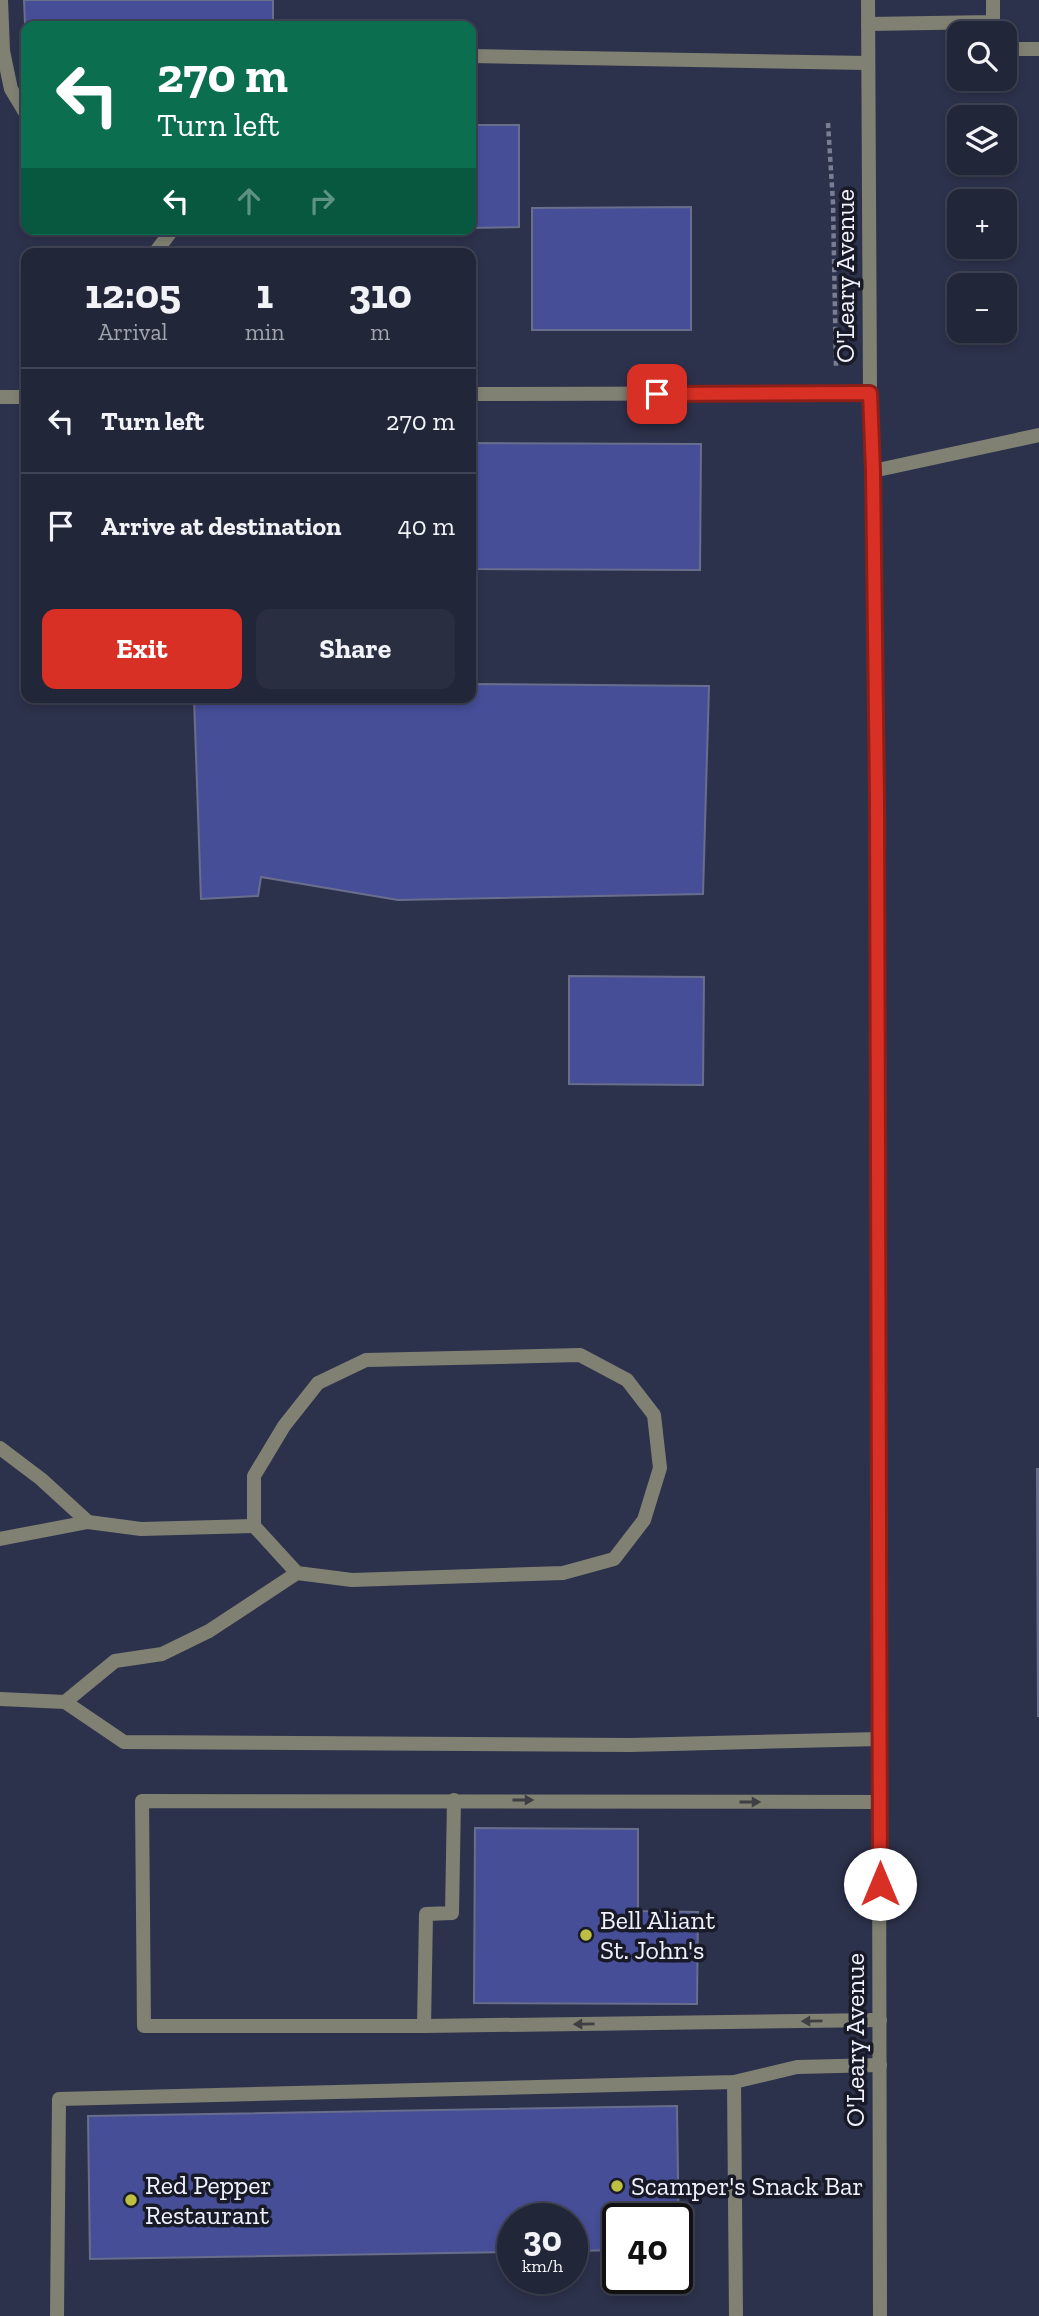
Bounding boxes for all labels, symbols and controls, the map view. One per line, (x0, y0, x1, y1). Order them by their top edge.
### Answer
map controls (947, 21, 1017, 343)
button: search (947, 21, 1017, 91)
text: 270 m (157, 46, 288, 105)
icon: left (42, 49, 133, 140)
button: layers (947, 105, 1017, 175)
text: Turn left (157, 106, 279, 144)
icon: left (157, 182, 195, 220)
icon: ahead (230, 182, 268, 220)
icon: right (303, 182, 341, 220)
street label: O'Leary Avenue (829, 189, 861, 363)
button: + (947, 189, 1017, 259)
text: 12:05 (85, 268, 181, 319)
text: 1 (256, 268, 273, 319)
text: 310 (348, 268, 412, 319)
button: − (947, 273, 1017, 343)
text: Arrival (98, 318, 168, 346)
text: min (245, 318, 284, 346)
text: m (370, 318, 390, 346)
pin (627, 364, 687, 424)
icon: arrive (638, 375, 676, 413)
icon: left (42, 402, 80, 440)
text: Turn left (101, 405, 204, 437)
text: 270 m (386, 405, 455, 437)
icon: arrive (42, 507, 80, 545)
text: Arrive at destination (101, 510, 341, 542)
text: 40 m (398, 510, 455, 542)
button: Exit (42, 609, 242, 689)
button: Share (256, 609, 455, 689)
one-way arrow (512, 1795, 534, 1806)
one-way arrow (739, 1796, 761, 1808)
position arrow (843, 1847, 917, 1921)
place label: Bell Aliant St. John's (600, 1904, 715, 1966)
marker: Bell Aliant St. John's (578, 1927, 594, 1943)
street label: O'Leary Avenue (839, 1953, 871, 2127)
one-way arrow (800, 2015, 822, 2026)
one-way arrow (573, 2018, 595, 2030)
place label: Red Pepper Restaurant (145, 2169, 271, 2231)
place label: Scamper's Snack Bar (631, 2170, 864, 2202)
marker: Scamper's Snack Bar (609, 2178, 625, 2194)
marker: Red Pepper Restaurant (123, 2192, 139, 2208)
speed limit sign: 40 (602, 2203, 693, 2294)
text: 30 (523, 2218, 562, 2260)
text: km/h (522, 2255, 563, 2277)

